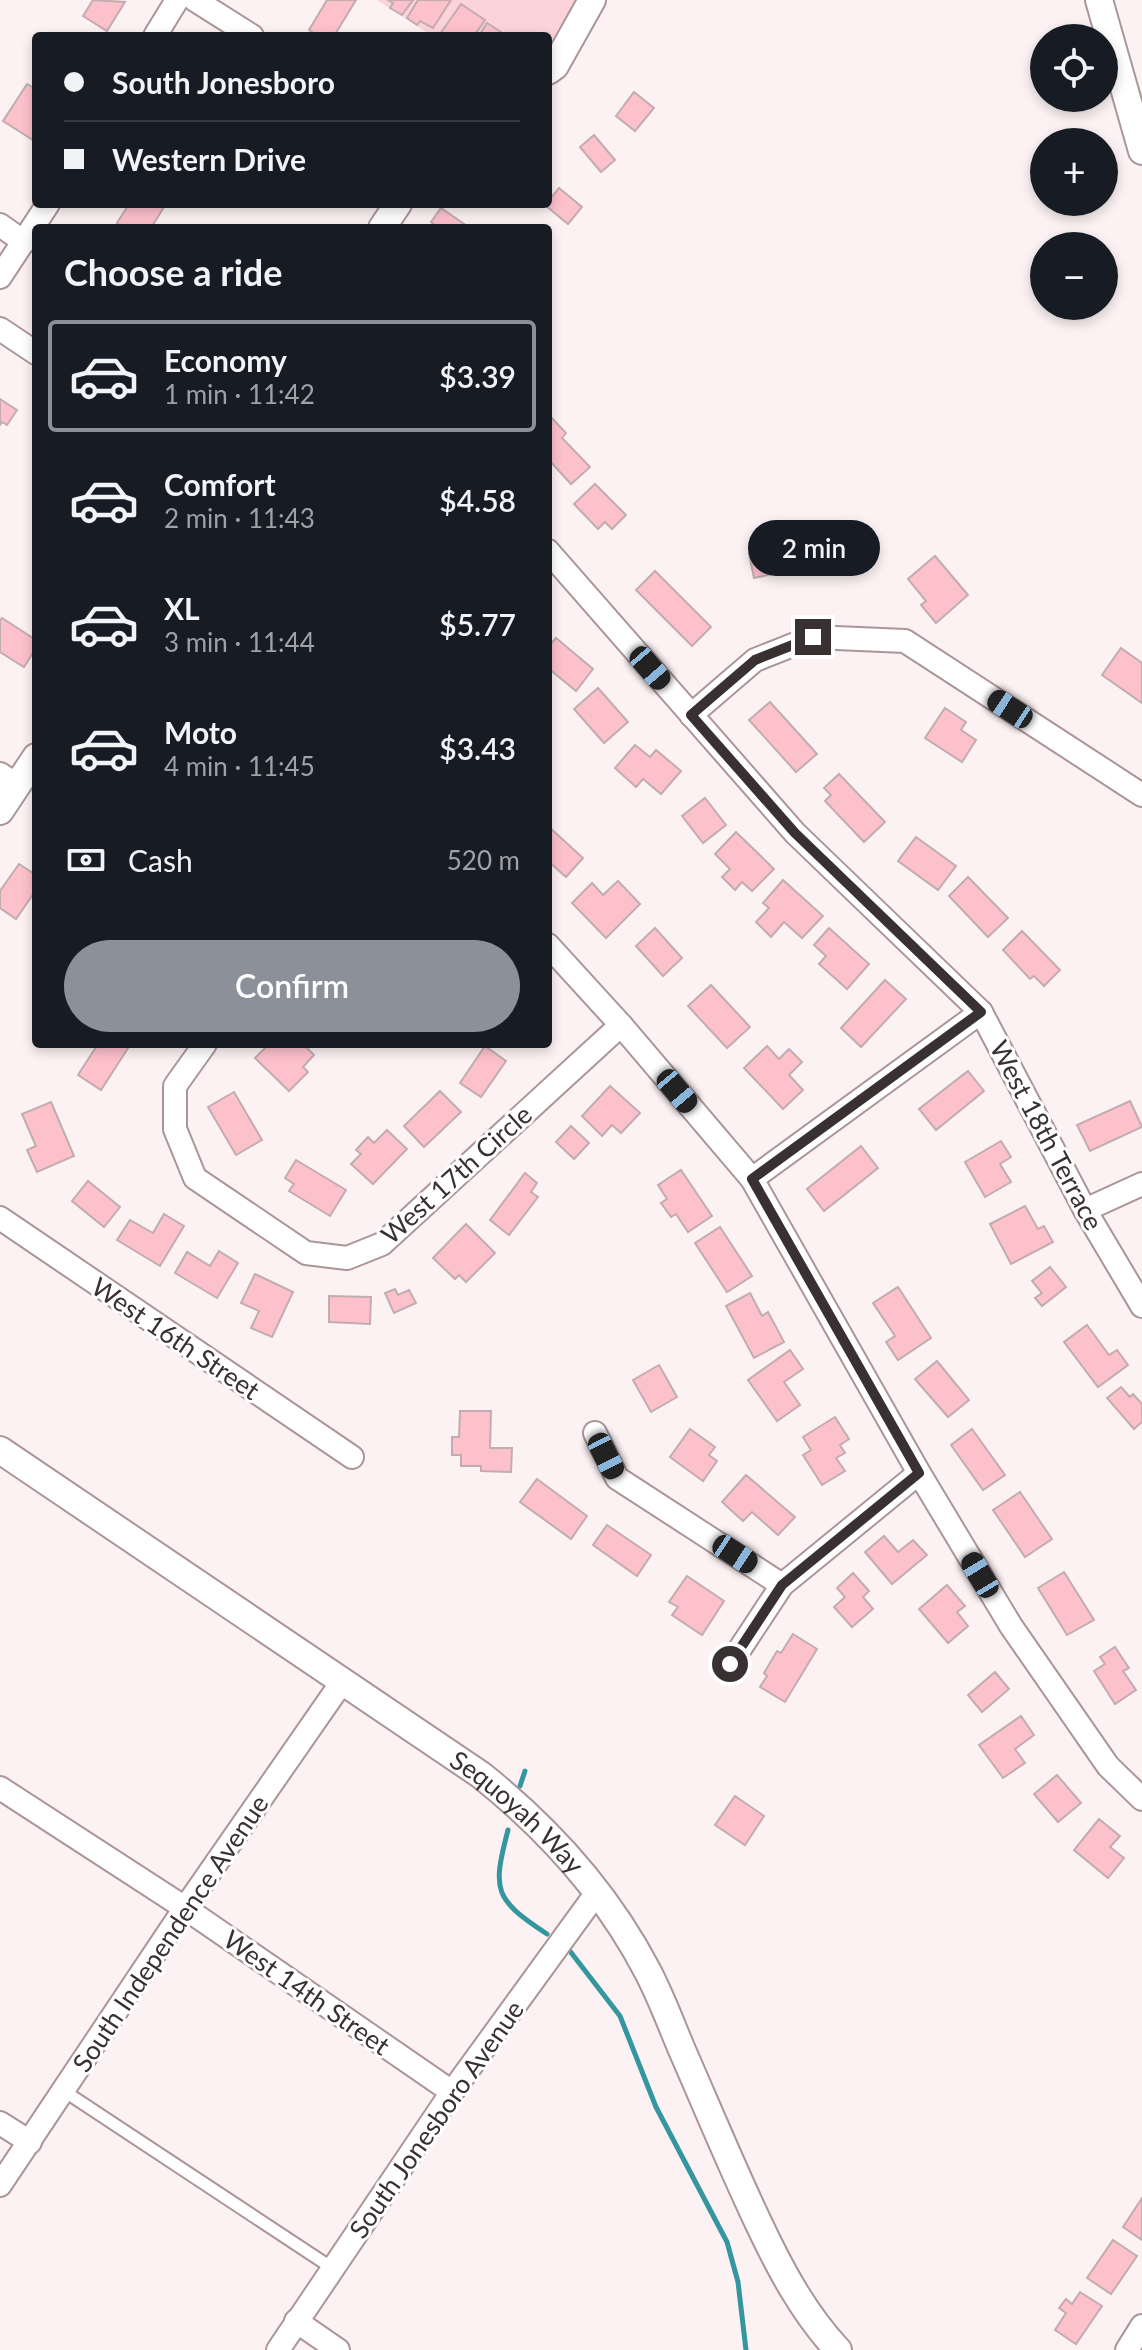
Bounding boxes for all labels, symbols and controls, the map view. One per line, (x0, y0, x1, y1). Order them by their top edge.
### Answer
map controls (1030, 24, 1118, 320)
button: locate (1030, 24, 1118, 112)
text: South Jonesboro (112, 64, 335, 100)
button: + (1030, 128, 1118, 216)
text: Western Drive (112, 141, 306, 177)
button: − (1030, 232, 1118, 320)
text: Choose a ride (64, 250, 283, 294)
icon: car (68, 340, 140, 412)
text: Economy (164, 342, 287, 378)
text: $3.39 (439, 358, 516, 394)
text: 1 min · 11:42 (164, 378, 315, 410)
icon: car (68, 464, 140, 536)
text: Comfort (164, 466, 276, 502)
text: $4.58 (439, 482, 516, 518)
text: 2 min · 11:43 (164, 502, 315, 534)
callout: 2 min (747, 521, 879, 577)
text: 2 min (782, 532, 846, 564)
icon: car (68, 588, 140, 660)
text: XL (164, 590, 200, 626)
text: $5.77 (439, 606, 516, 642)
route end (795, 619, 831, 655)
text: 3 min · 11:44 (164, 626, 315, 658)
car (625, 642, 675, 694)
car (983, 686, 1037, 732)
icon: car (68, 712, 140, 784)
text: Moto (164, 714, 237, 750)
text: $3.43 (439, 730, 516, 766)
text: 4 min · 11:45 (164, 750, 315, 782)
icon: cash (64, 838, 108, 882)
text: Cash (128, 842, 193, 878)
text: 520 m (447, 844, 520, 876)
button: Confirm (64, 940, 520, 1032)
street label: West 18th Terrace (984, 1035, 1110, 1235)
car (652, 1065, 702, 1117)
street label: West 17th Circle (374, 1098, 538, 1250)
street label: West 16th Street (86, 1270, 267, 1406)
car (584, 1429, 628, 1483)
car (708, 1531, 762, 1577)
car (957, 1548, 1003, 1602)
route start (712, 1646, 748, 1682)
street label: Sequoyah Way (444, 1743, 592, 1880)
street label: South Independence Avenue (65, 1788, 275, 2078)
street label: West 14th Street (218, 1923, 397, 2062)
street label: South Jonesboro Avenue (342, 1994, 530, 2244)

